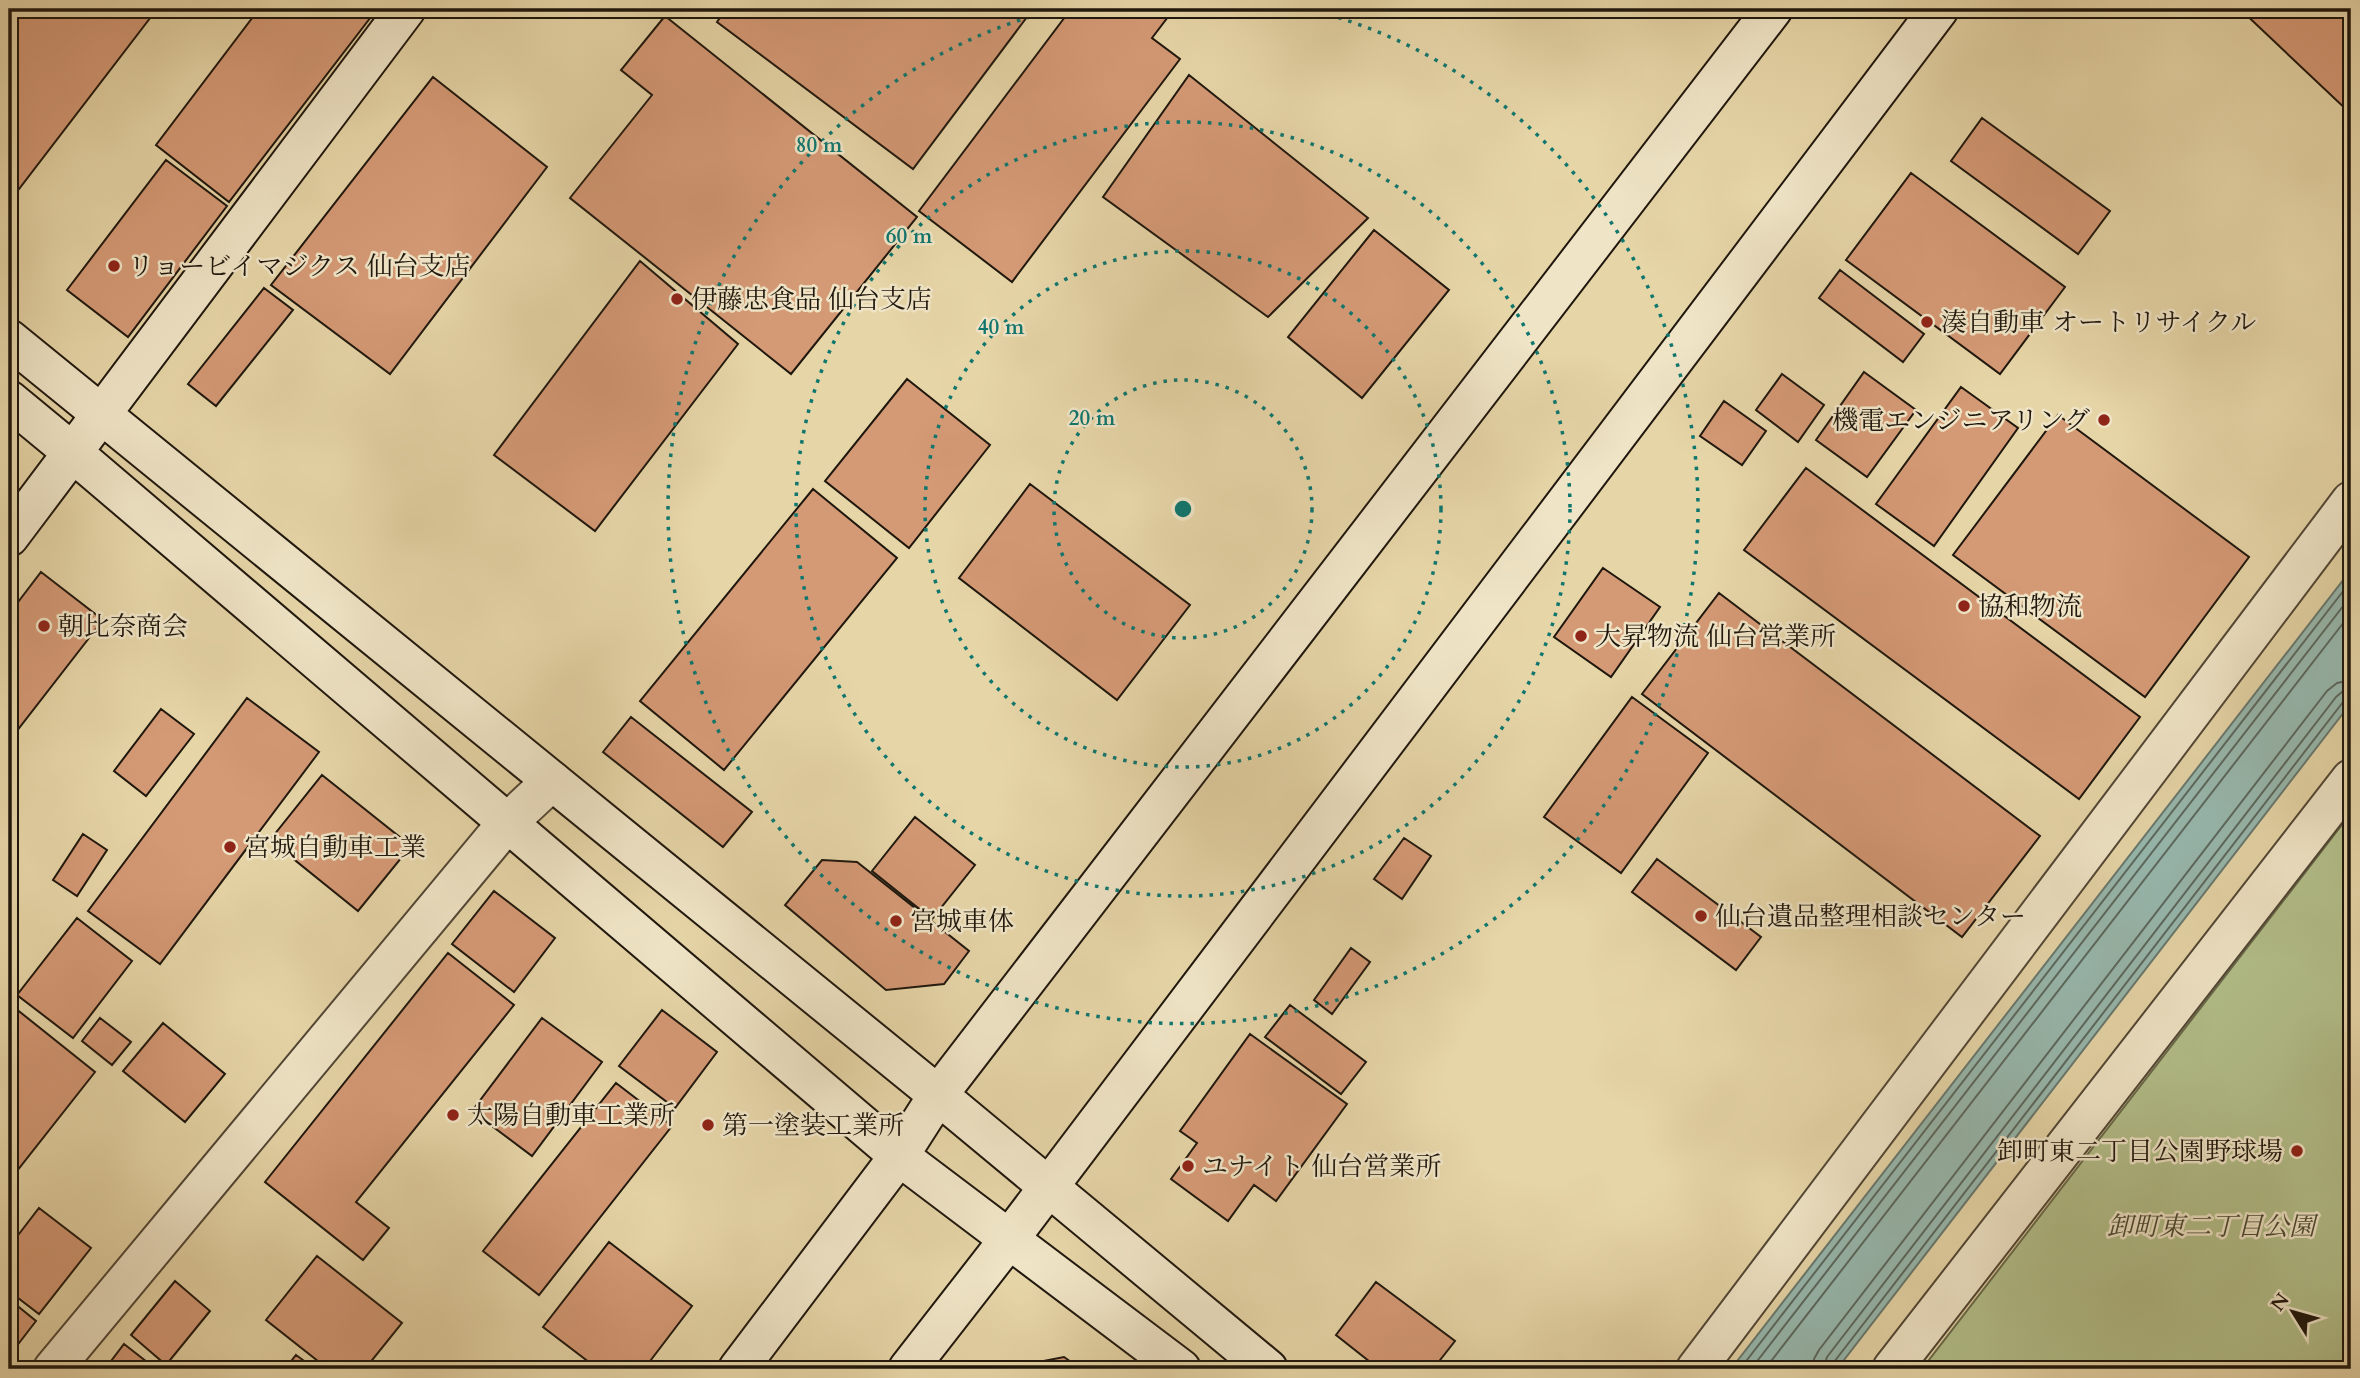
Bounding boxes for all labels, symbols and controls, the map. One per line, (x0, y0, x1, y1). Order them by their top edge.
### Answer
text: 80 m (796, 131, 843, 160)
text: 60 m (886, 222, 933, 251)
place label: リョービイマジクス 仙台支店 (128, 249, 471, 284)
marker: リョービイマジクス 仙台支店 (106, 258, 122, 274)
place label: 伊藤忠食品 仙台支店 (691, 282, 932, 317)
marker: 伊藤忠食品 仙台支店 (669, 291, 685, 307)
place label: 湊自動車 オートリサイクル (1941, 305, 2256, 340)
text: 40 m (978, 313, 1025, 342)
marker: 湊自動車 オートリサイクル (1919, 314, 1935, 330)
place label: 機電エンジニアリング (1832, 403, 2090, 438)
text: 20 m (1069, 404, 1116, 433)
marker: 機電エンジニアリング (2096, 412, 2112, 428)
centre of rings (1171, 497, 1195, 521)
place label: 協和物流 (1978, 589, 2082, 624)
marker: 協和物流 (1956, 598, 1972, 614)
place label: 朝比奈商会 (58, 609, 188, 644)
marker: 朝比奈商会 (36, 618, 52, 634)
place label: 大昇物流 仙台営業所 (1595, 619, 1836, 654)
marker: 大昇物流 仙台営業所 (1573, 628, 1589, 644)
place label: 宮城自動車工業 (244, 830, 426, 865)
marker: 宮城自動車工業 (222, 839, 238, 855)
place label: 仙台遺品整理相談センター (1715, 899, 2026, 934)
place label: 宮城車体 (910, 904, 1014, 939)
marker: 仙台遺品整理相談センター (1693, 908, 1709, 924)
marker: 宮城車体 (888, 913, 904, 929)
place label: 太陽自動車工業所 (467, 1098, 675, 1133)
marker: 太陽自動車工業所 (445, 1107, 461, 1123)
place label: 第一塗装工業所 (722, 1108, 904, 1143)
marker: 第一塗装工業所 (700, 1117, 716, 1133)
place label: 卸町東二丁目公園野球場 (1997, 1134, 2283, 1169)
marker: 卸町東二丁目公園野球場 (2289, 1143, 2305, 1159)
place label: ユナイト 仙台営業所 (1202, 1149, 1441, 1184)
marker: ユナイト 仙台営業所 (1180, 1158, 1196, 1174)
park label: 卸町東二丁目公園 (2107, 1209, 2319, 1244)
north arrow (2258, 1276, 2328, 1346)
text: N (2265, 1288, 2296, 1317)

